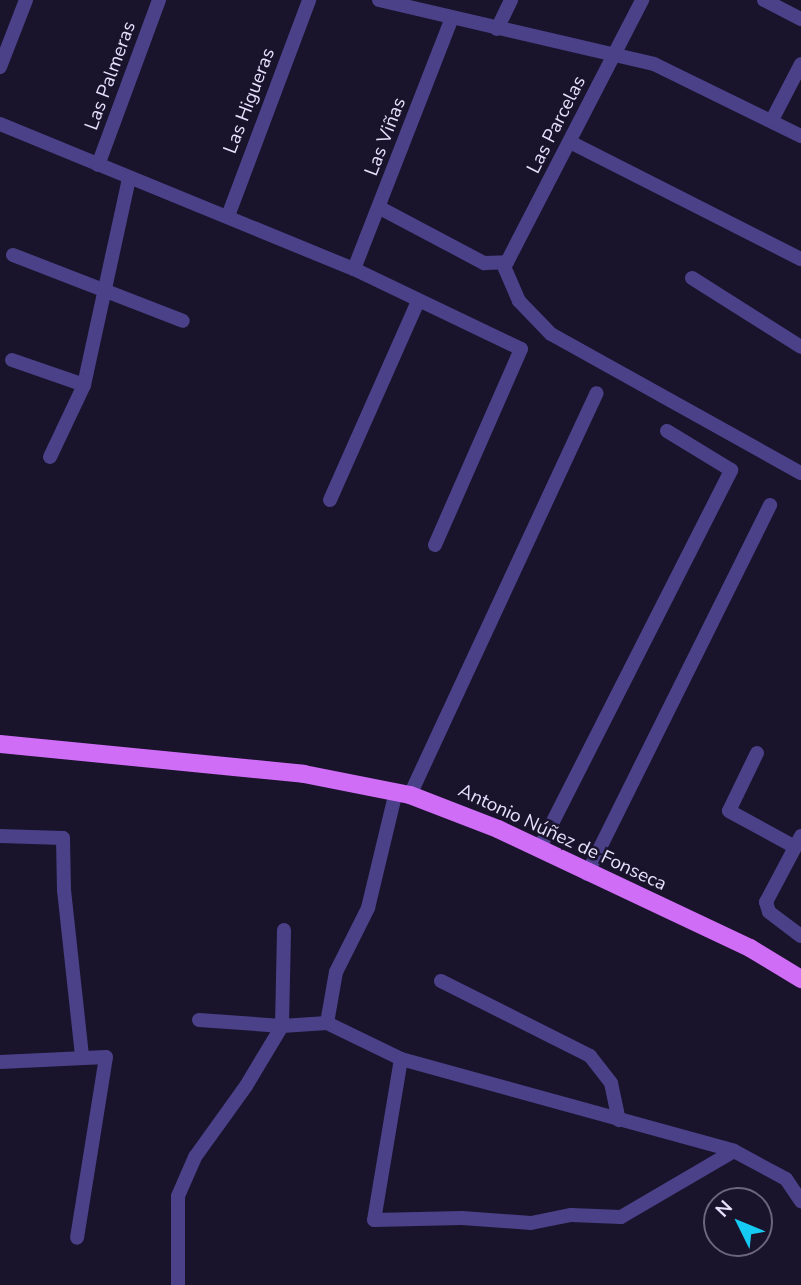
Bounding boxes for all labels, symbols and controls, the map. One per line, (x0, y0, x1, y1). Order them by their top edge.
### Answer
street label: Las Palmeras (81, 19, 141, 133)
street label: Las Higueras (219, 45, 281, 157)
street label: Las Parcelas (523, 72, 591, 178)
street label: Las Viñas (361, 95, 411, 179)
street label: Antonio Núñez de Fonseca (454, 780, 670, 896)
north arrow (703, 1187, 773, 1257)
text: N (710, 1195, 738, 1223)

